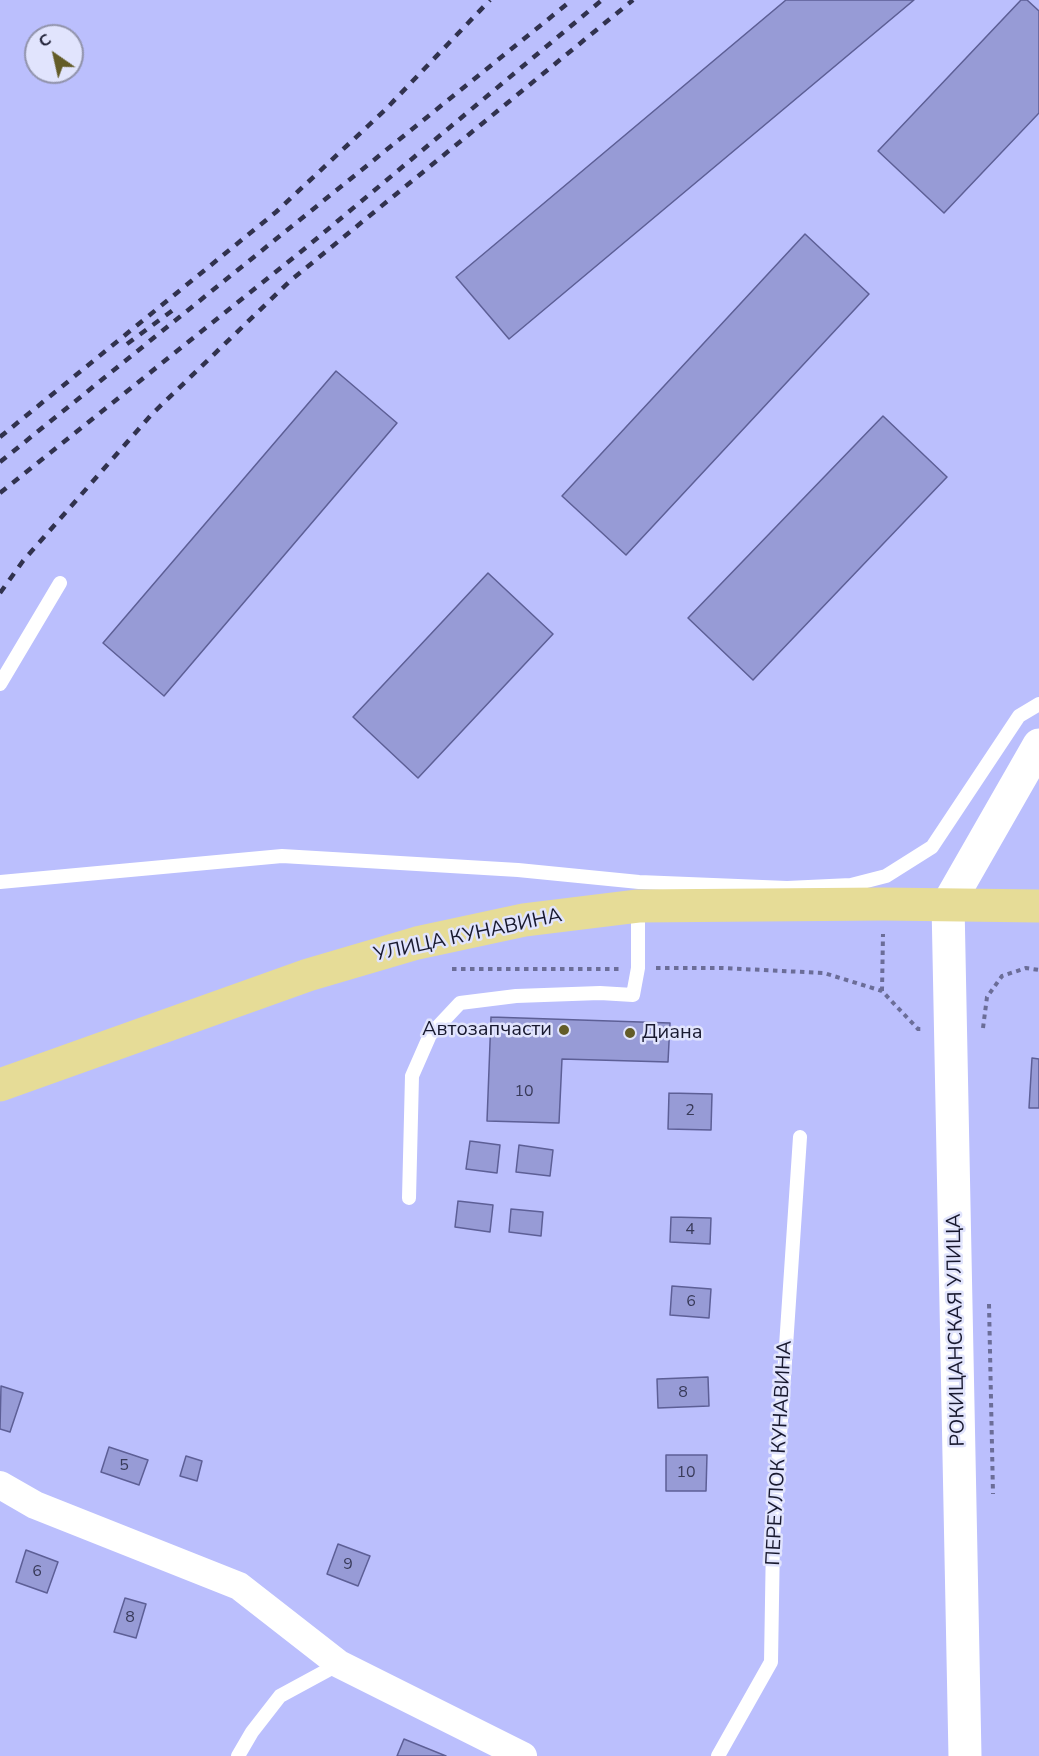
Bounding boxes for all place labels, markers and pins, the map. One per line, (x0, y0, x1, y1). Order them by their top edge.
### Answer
place label: Автозапчасти (422, 1018, 552, 1042)
place label: Диана (642, 1021, 703, 1045)
marker: Автозапчасти (557, 1023, 571, 1037)
marker: Диана (623, 1026, 637, 1040)

